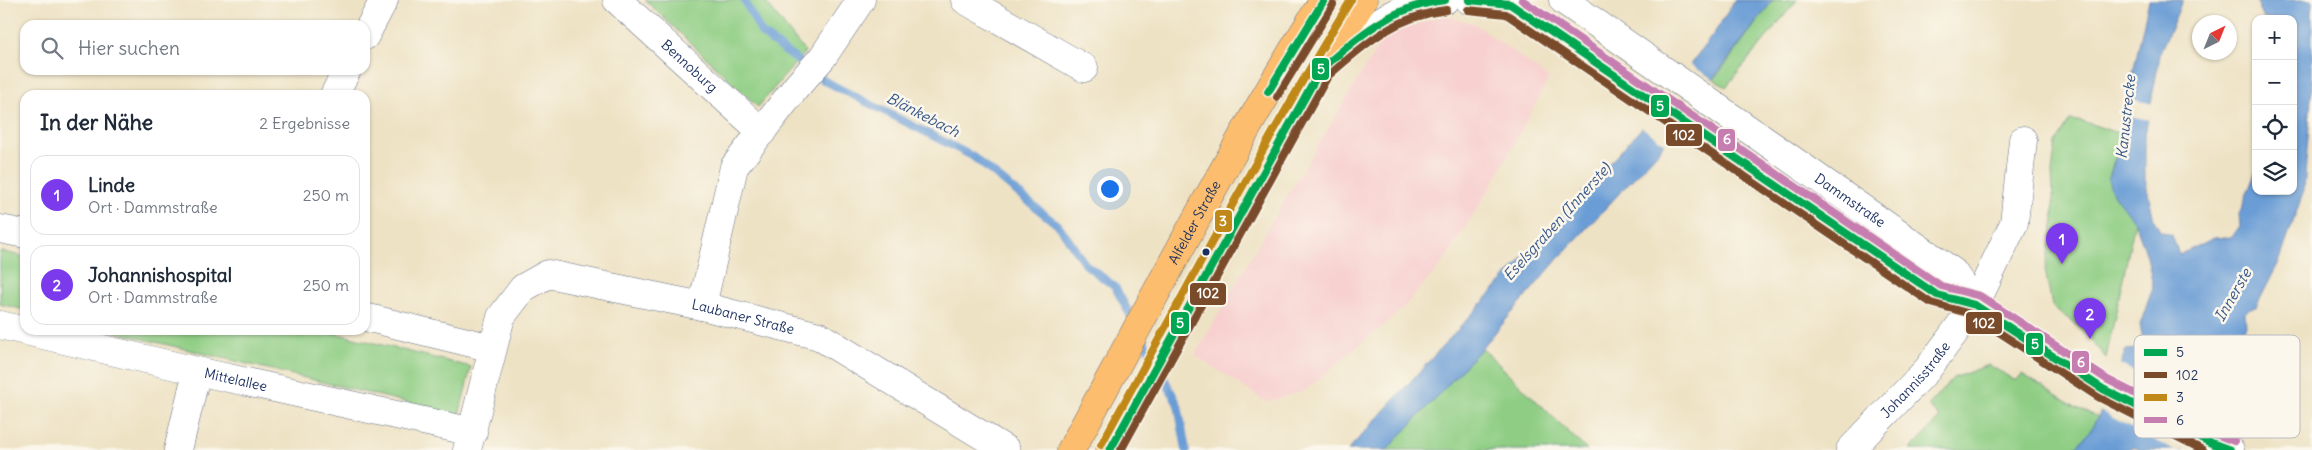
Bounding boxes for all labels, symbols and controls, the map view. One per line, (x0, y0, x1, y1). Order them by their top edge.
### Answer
north arrow (2192, 15, 2237, 60)
map controls (2252, 15, 2297, 195)
button: + (2252, 15, 2297, 60)
search box (20, 20, 370, 75)
icon: search (38, 34, 66, 62)
text: Hier suchen (78, 36, 180, 60)
street label: Bennoburg (657, 36, 721, 96)
line badge: 5 (1311, 57, 1330, 81)
text: 5 (1317, 60, 1325, 78)
button: − (2252, 60, 2297, 105)
water label: Kanustrecke (2112, 73, 2139, 160)
water label: Blänkebach (884, 88, 963, 141)
line badge: 5 (1650, 94, 1670, 118)
text: 5 (1656, 97, 1664, 115)
button: locate (2252, 105, 2297, 150)
text: In der Nähe (40, 109, 153, 136)
text: 2 Ergebnisse (259, 113, 350, 133)
line badge: 102 (1665, 123, 1703, 147)
text: 102 (1673, 126, 1696, 144)
line badge: 6 (1717, 128, 1736, 152)
text: 6 (1723, 130, 1731, 148)
button: layers (2252, 150, 2297, 195)
water label: Eselsgraben (Innerste) (1499, 158, 1615, 284)
street label: Dammstraße (1811, 169, 1889, 231)
text: Linde (88, 173, 135, 197)
your location (1097, 176, 1123, 202)
street label: Alfelder Straße (1164, 177, 1225, 267)
text: 1 (54, 185, 60, 205)
text: 250 m (303, 185, 349, 205)
text: Ort · Dammstraße (88, 197, 218, 217)
line badge: 3 (1214, 209, 1233, 233)
text: 3 (1219, 212, 1227, 230)
pin: 1 (2046, 223, 2078, 264)
unlabelled marker (1201, 247, 1211, 257)
text: Johannishospital (88, 263, 232, 287)
water label: Innerste (2210, 264, 2256, 325)
text: 2 (53, 275, 61, 295)
text: 250 m (303, 275, 349, 295)
line badge: 102 (1189, 282, 1227, 306)
text: 102 (1197, 284, 1220, 302)
text: Ort · Dammstraße (88, 287, 218, 307)
street label: Laubaner Straße (690, 295, 796, 338)
pin: 2 (2074, 298, 2106, 339)
line badge: 5 (1170, 311, 1190, 335)
line badge: 102 (1965, 311, 2003, 335)
text: 5 (1176, 314, 1184, 332)
text: 102 (1973, 314, 1996, 332)
line badge: 5 (2025, 332, 2044, 356)
text: 5 (2031, 335, 2039, 353)
legend (2134, 335, 2300, 438)
street label: Johannisstraße (1877, 338, 1954, 422)
text: 5 (2176, 343, 2184, 361)
line badge: 6 (2071, 350, 2090, 374)
text: 6 (2077, 353, 2085, 371)
street label: Mittelallee (203, 364, 269, 395)
text: 102 (2176, 366, 2199, 384)
text: 3 (2176, 388, 2184, 406)
text: 6 (2176, 411, 2184, 429)

